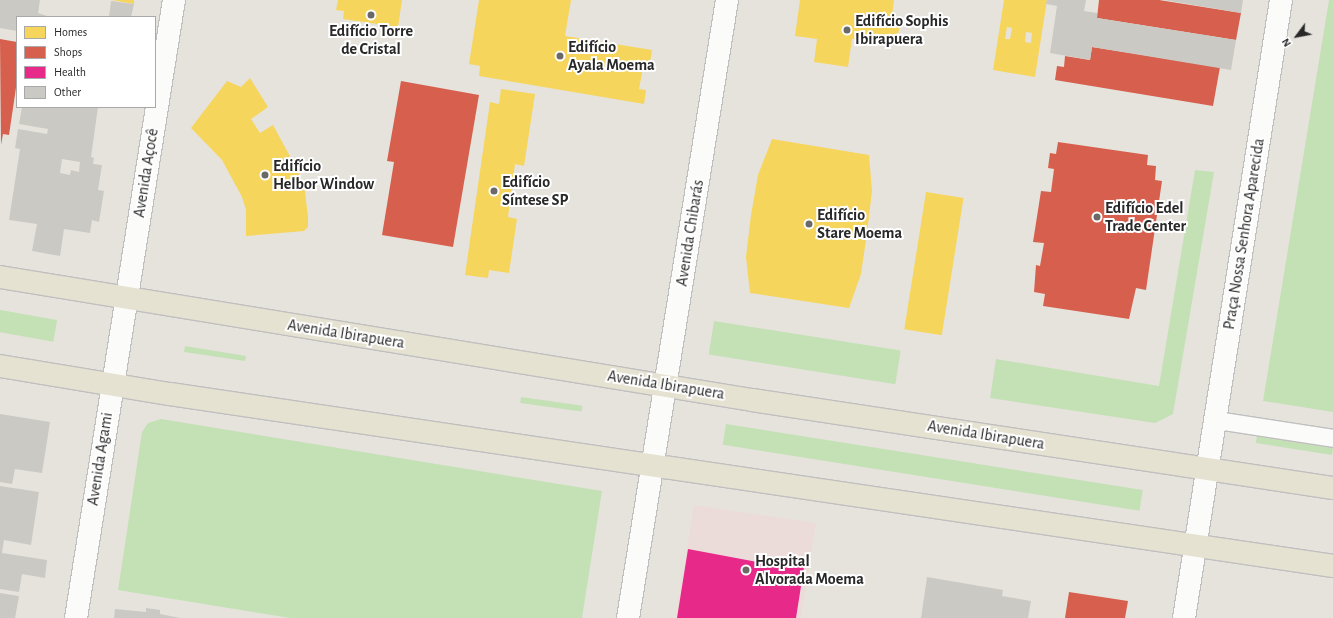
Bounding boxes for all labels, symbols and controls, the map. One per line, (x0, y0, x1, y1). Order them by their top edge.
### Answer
marker: Edifício Torre de Cristal (366, 10, 376, 20)
place label: Edifício Sophis Ibirapuera (855, 11, 948, 49)
legend (16, 16, 156, 108)
north arrow (1277, 16, 1317, 56)
place label: Edifício Torre de Cristal (329, 21, 413, 59)
marker: Edifício Sophis Ibirapuera (842, 25, 852, 35)
text: Homes (54, 26, 87, 38)
text: N (1280, 36, 1293, 49)
place label: Edifício Ayala Moema (568, 37, 655, 75)
text: Shops (54, 46, 82, 58)
marker: Edifício Ayala Moema (555, 51, 565, 61)
text: Health (54, 66, 86, 78)
text: Other (54, 86, 81, 98)
street label: Avenida Açocê (129, 127, 163, 219)
street label: Praça Nossa Senhora Aparecida (1219, 137, 1269, 331)
place label: Edifício Helbor Window (273, 156, 374, 194)
marker: Edifício Helbor Window (260, 170, 270, 180)
place label: Edifício Síntese SP (502, 172, 568, 210)
street label: Avenida Chibarás (672, 178, 708, 288)
marker: Edifício Síntese SP (489, 186, 499, 196)
place label: Edifício Edel Trade Center (1105, 198, 1186, 236)
place label: Edifício Stare Moema (817, 205, 902, 243)
marker: Edifício Edel Trade Center (1092, 212, 1102, 222)
marker: Edifício Stare Moema (804, 219, 814, 229)
street label: Avenida Ibirapuera (286, 315, 406, 353)
street label: Avenida Ibirapuera (606, 366, 726, 404)
street label: Avenida Agami (83, 411, 117, 507)
street label: Avenida Ibirapuera (926, 416, 1046, 454)
place label: Hospital Alvorada Moema (755, 551, 864, 589)
marker: Hospital Alvorada Moema (740, 564, 752, 576)

